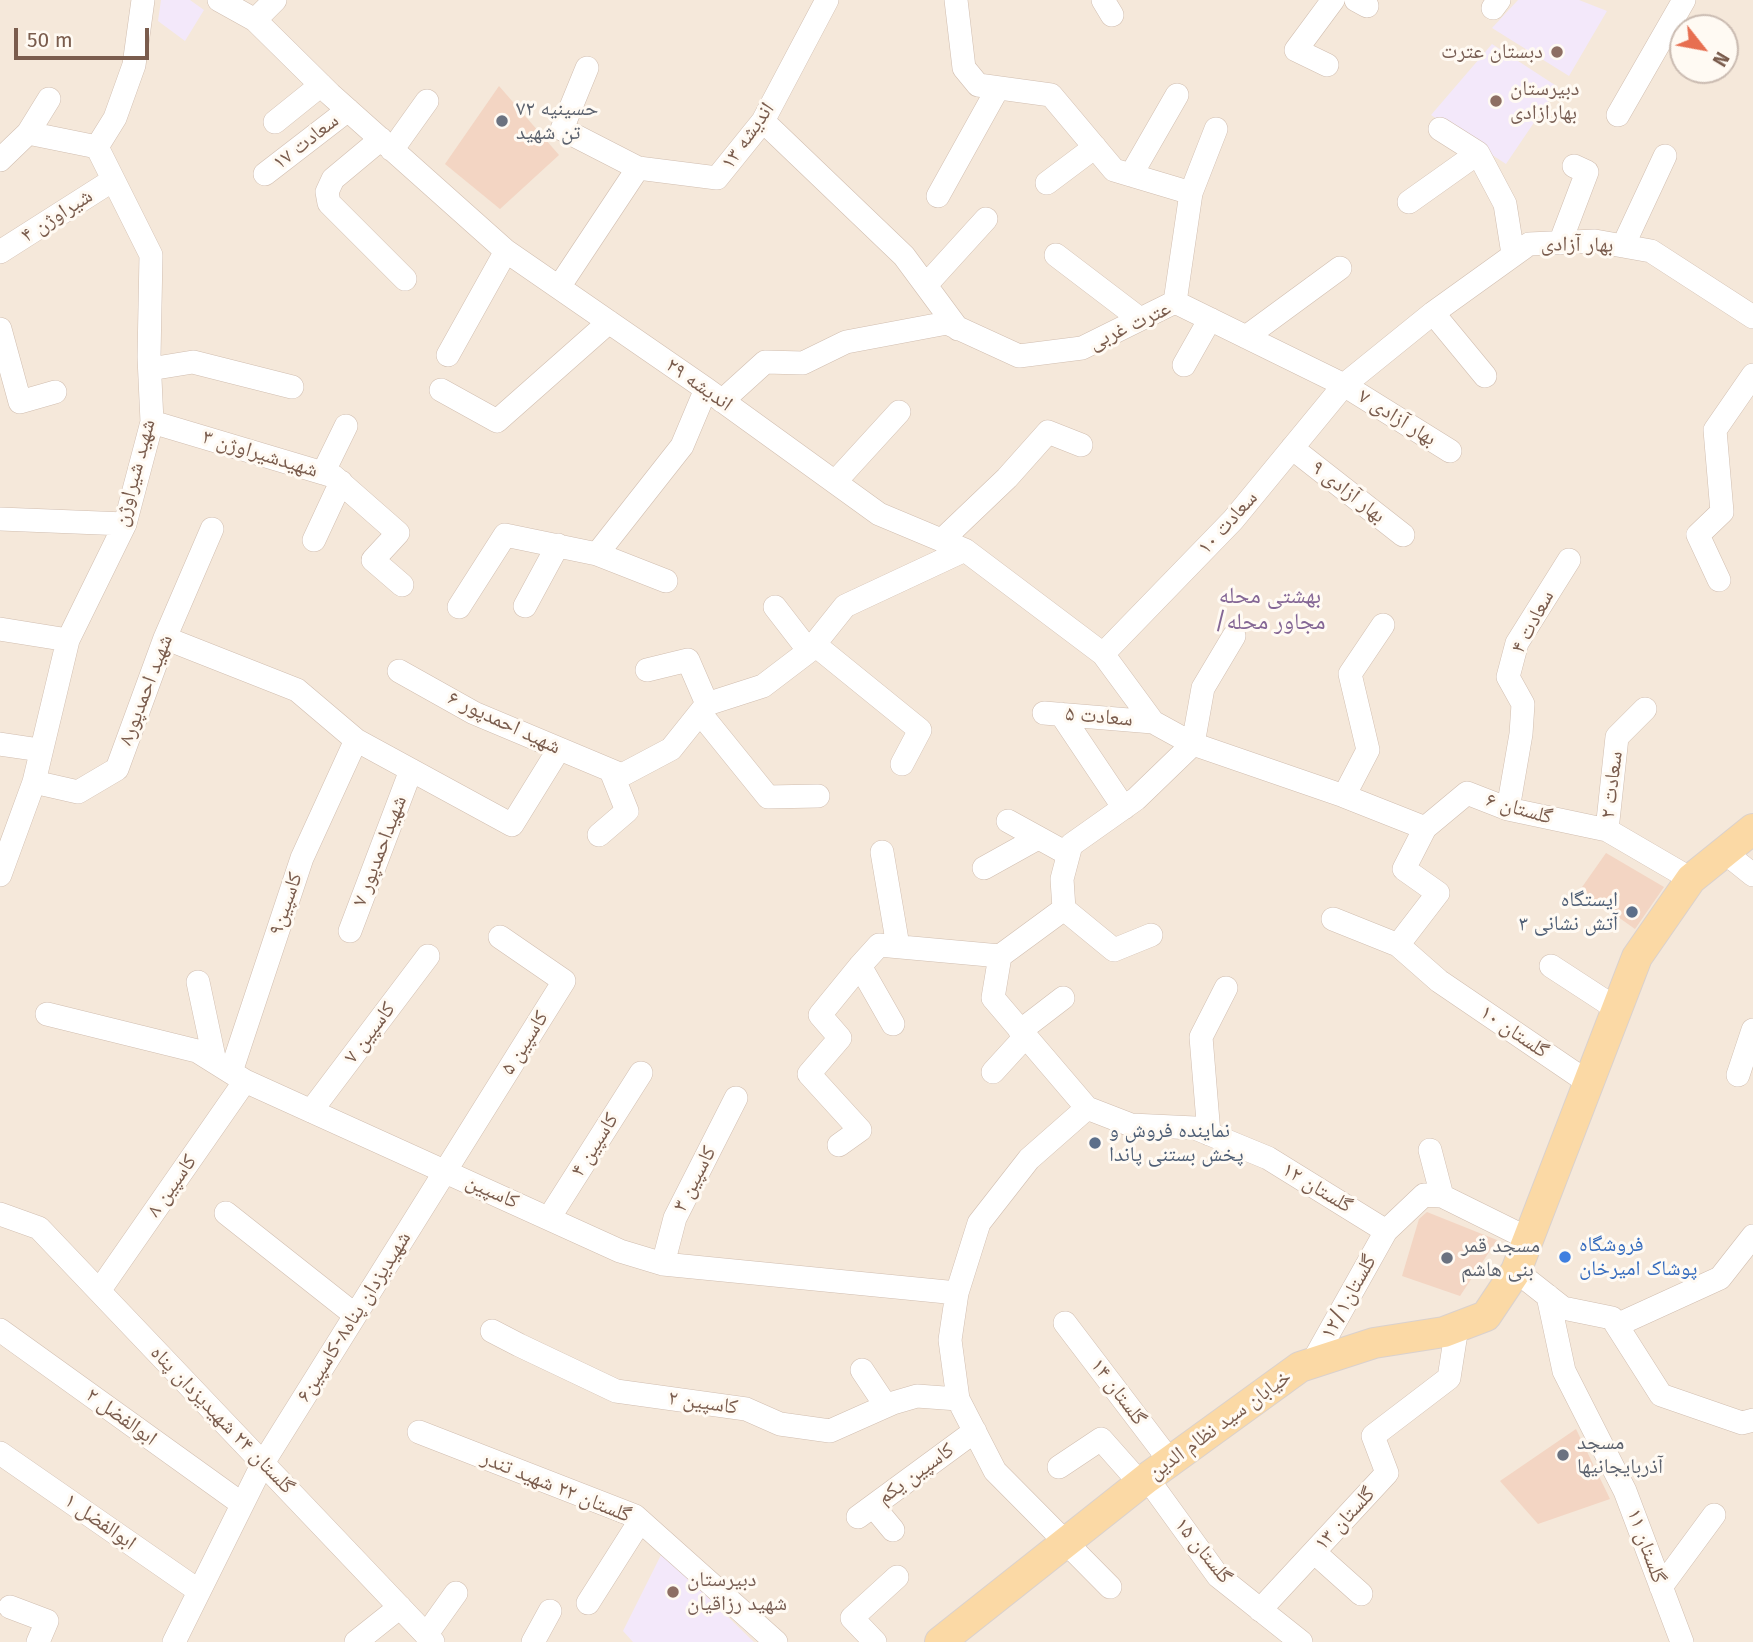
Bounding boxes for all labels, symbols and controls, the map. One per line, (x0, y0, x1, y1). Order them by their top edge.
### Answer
scale bar (18, 14, 152, 58)
north arrow (1669, 14, 1739, 84)
text: 50 m (27, 27, 73, 53)
place label: دبستان عترت (1441, 39, 1543, 65)
marker: دبستان عترت (1549, 44, 1565, 60)
text: N (1708, 48, 1734, 70)
place label: دبیرستان بهارازادی (1510, 76, 1580, 126)
marker: دبیرستان بهارازادی (1488, 93, 1504, 109)
place label: حسینیه ۷۲ تن شهید (516, 96, 598, 146)
street label: اندیشه ۱۳ (716, 98, 780, 174)
street label: سعادت ۱۷ (268, 108, 344, 176)
marker: حسینیه ۷۲ تن شهید (494, 113, 510, 129)
street label: شیراوژن ۴ (17, 184, 97, 248)
street label: بهار آزادی (1541, 232, 1613, 258)
street label: عترت غربی (1085, 296, 1175, 356)
street label: اندیشه ۲۹ (661, 353, 737, 417)
street label: بهار آزادی ۷ (1353, 384, 1441, 452)
street label: شهید شیراوژن (109, 417, 161, 529)
street label: شهیدشیراوژن ۳ (199, 424, 321, 484)
street label: بهار آزادی ۹ (1306, 455, 1390, 529)
street label: سعادت ۱۰ (1193, 486, 1263, 560)
district label: بهشتی محله /مجاور محله (1214, 583, 1326, 637)
street label: سعادت ۴ (1506, 586, 1560, 658)
street label: شهید احمدپور۸ (113, 631, 179, 749)
street label: شهید احمدپور ۶ (443, 686, 565, 760)
street label: سعادت ۵ (1064, 701, 1134, 733)
street label: سعادت ۲ (1595, 750, 1629, 820)
street label: گلستان ۶ (1483, 788, 1555, 830)
street label: شهیداحمدپور ۷ (347, 792, 413, 910)
street label: کاسپین۹ (264, 869, 308, 939)
place label: ایستگاه آتش نشانی ۳ (1519, 887, 1618, 937)
marker: ایستگاه آتش نشانی ۳ (1624, 904, 1640, 920)
street label: کاسپین ۷ (339, 997, 401, 1069)
street label: گلستان ۱۰ (1475, 1000, 1553, 1064)
street label: کاسپین ۵ (496, 1007, 554, 1079)
street label: کاسپین ۴ (566, 1109, 624, 1181)
place label: نماینده فروش و پخش بستنی پاندا (1109, 1118, 1244, 1168)
marker: نماینده فروش و پخش بستنی پاندا (1087, 1135, 1103, 1151)
street label: کاسپین ۳ (668, 1142, 722, 1216)
street label: کاسپین ۸ (142, 1150, 202, 1222)
street label: گلستان ۱۲ (1277, 1157, 1357, 1219)
street label: کاسپین (462, 1169, 522, 1215)
street label: شهیدیزدان پناه۸-کاسپین۶ (291, 1227, 417, 1407)
place label: فروشگاه پوشاک امیرخان (1579, 1232, 1697, 1282)
place label: مسجد قمر بنی هاشم (1461, 1233, 1540, 1283)
marker: فروشگاه پوشاک امیرخان (1557, 1249, 1573, 1265)
marker: مسجد قمر بنی هاشم (1439, 1250, 1455, 1266)
street label: گلستان۱۲/۱ (1316, 1251, 1382, 1343)
street label: گلستان ۲۴ شهیدیزدان پناه (145, 1340, 299, 1500)
street label: گلستان ۱۴ (1085, 1354, 1151, 1430)
street label: خیابان سید نظام الدین (1143, 1365, 1297, 1485)
street label: ابوالفضل ۲ (80, 1383, 162, 1451)
street label: کاسپین ۲ (666, 1386, 740, 1420)
place label: مسجد آذربایجانیها (1577, 1430, 1663, 1480)
street label: کاسپین یکم (873, 1438, 959, 1510)
street label: گلستان ۲۲ شهید تندر (477, 1445, 635, 1529)
marker: مسجد آذربایجانیها (1555, 1447, 1571, 1463)
street label: گلستان ۱۳ (1309, 1482, 1381, 1556)
street label: ابوالفضل ۱ (59, 1488, 141, 1556)
street label: گلستان ۱۱ (1621, 1505, 1671, 1587)
street label: گلستان ۱۵ (1169, 1513, 1237, 1589)
place label: دبیرستان شهید رزاقیان (687, 1567, 787, 1617)
marker: دبیرستان شهید رزاقیان (665, 1584, 681, 1600)

